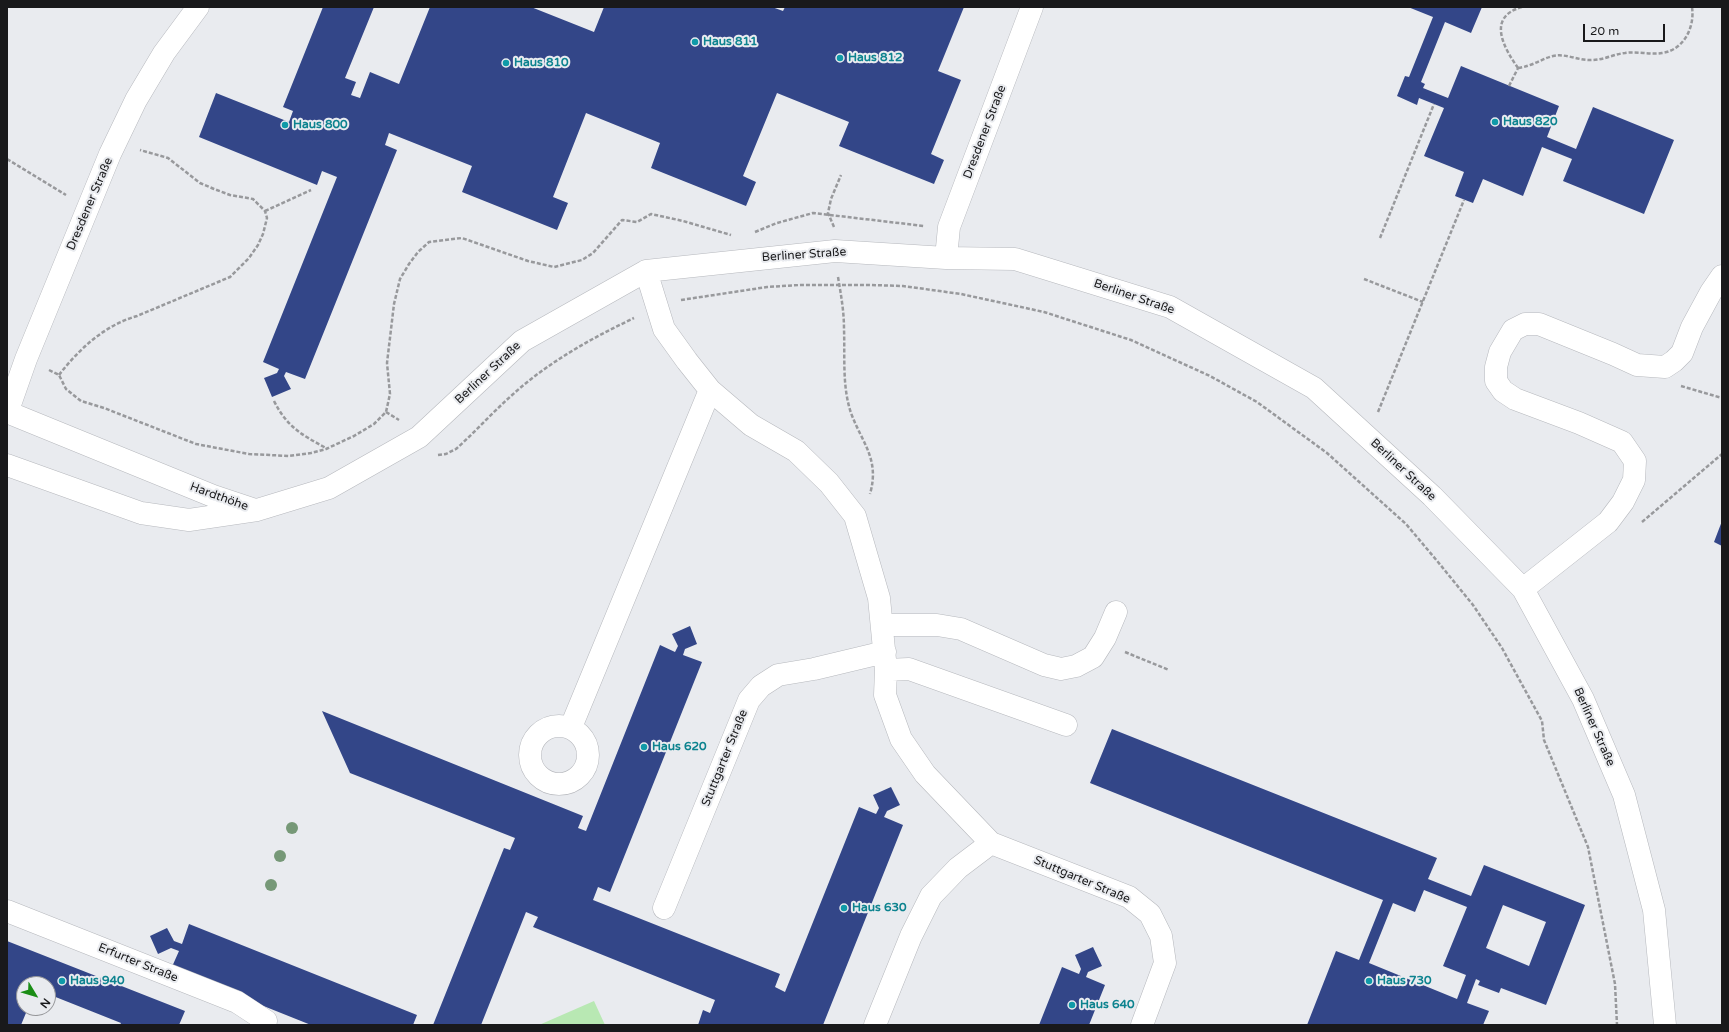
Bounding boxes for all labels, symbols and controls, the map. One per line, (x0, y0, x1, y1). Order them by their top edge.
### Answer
scale bar (1585, 16, 1667, 42)
text: 20 m (1590, 24, 1619, 38)
place label: Haus 811 (703, 35, 758, 49)
marker: Haus 811 (690, 37, 700, 47)
place label: Haus 812 (848, 51, 903, 65)
marker: Haus 812 (835, 53, 845, 63)
place label: Haus 810 (514, 56, 569, 70)
marker: Haus 810 (501, 58, 511, 68)
street label: Dresdener Straße (961, 83, 1009, 181)
place label: Haus 820 (1503, 115, 1558, 129)
marker: Haus 820 (1490, 117, 1500, 127)
place label: Haus 800 (293, 118, 348, 132)
marker: Haus 800 (280, 120, 290, 130)
street label: Dresdener Straße (64, 156, 116, 252)
street label: Berliner Straße (761, 245, 847, 265)
street label: Berliner Straße (1092, 276, 1176, 318)
street label: Berliner Straße (452, 339, 524, 407)
street label: Berliner Straße (1367, 436, 1439, 504)
street label: Hardthöhe (188, 480, 250, 514)
street label: Berliner Straße (1570, 685, 1618, 769)
street label: Stuttgarter Straße (699, 707, 751, 809)
place label: Haus 620 (652, 740, 707, 754)
marker: Haus 620 (639, 742, 649, 752)
street label: Stuttgarter Straße (1032, 853, 1132, 907)
place label: Haus 630 (852, 901, 907, 915)
marker: Haus 630 (839, 903, 849, 913)
street label: Erfurter Straße (96, 940, 180, 986)
place label: Haus 940 (70, 974, 125, 988)
place label: Haus 730 (1377, 974, 1432, 988)
north arrow (16, 976, 56, 1016)
marker: Haus 940 (57, 976, 67, 986)
marker: Haus 730 (1364, 976, 1374, 986)
text: N (37, 996, 53, 1011)
place label: Haus 640 (1080, 998, 1135, 1012)
marker: Haus 640 (1067, 1000, 1077, 1010)

